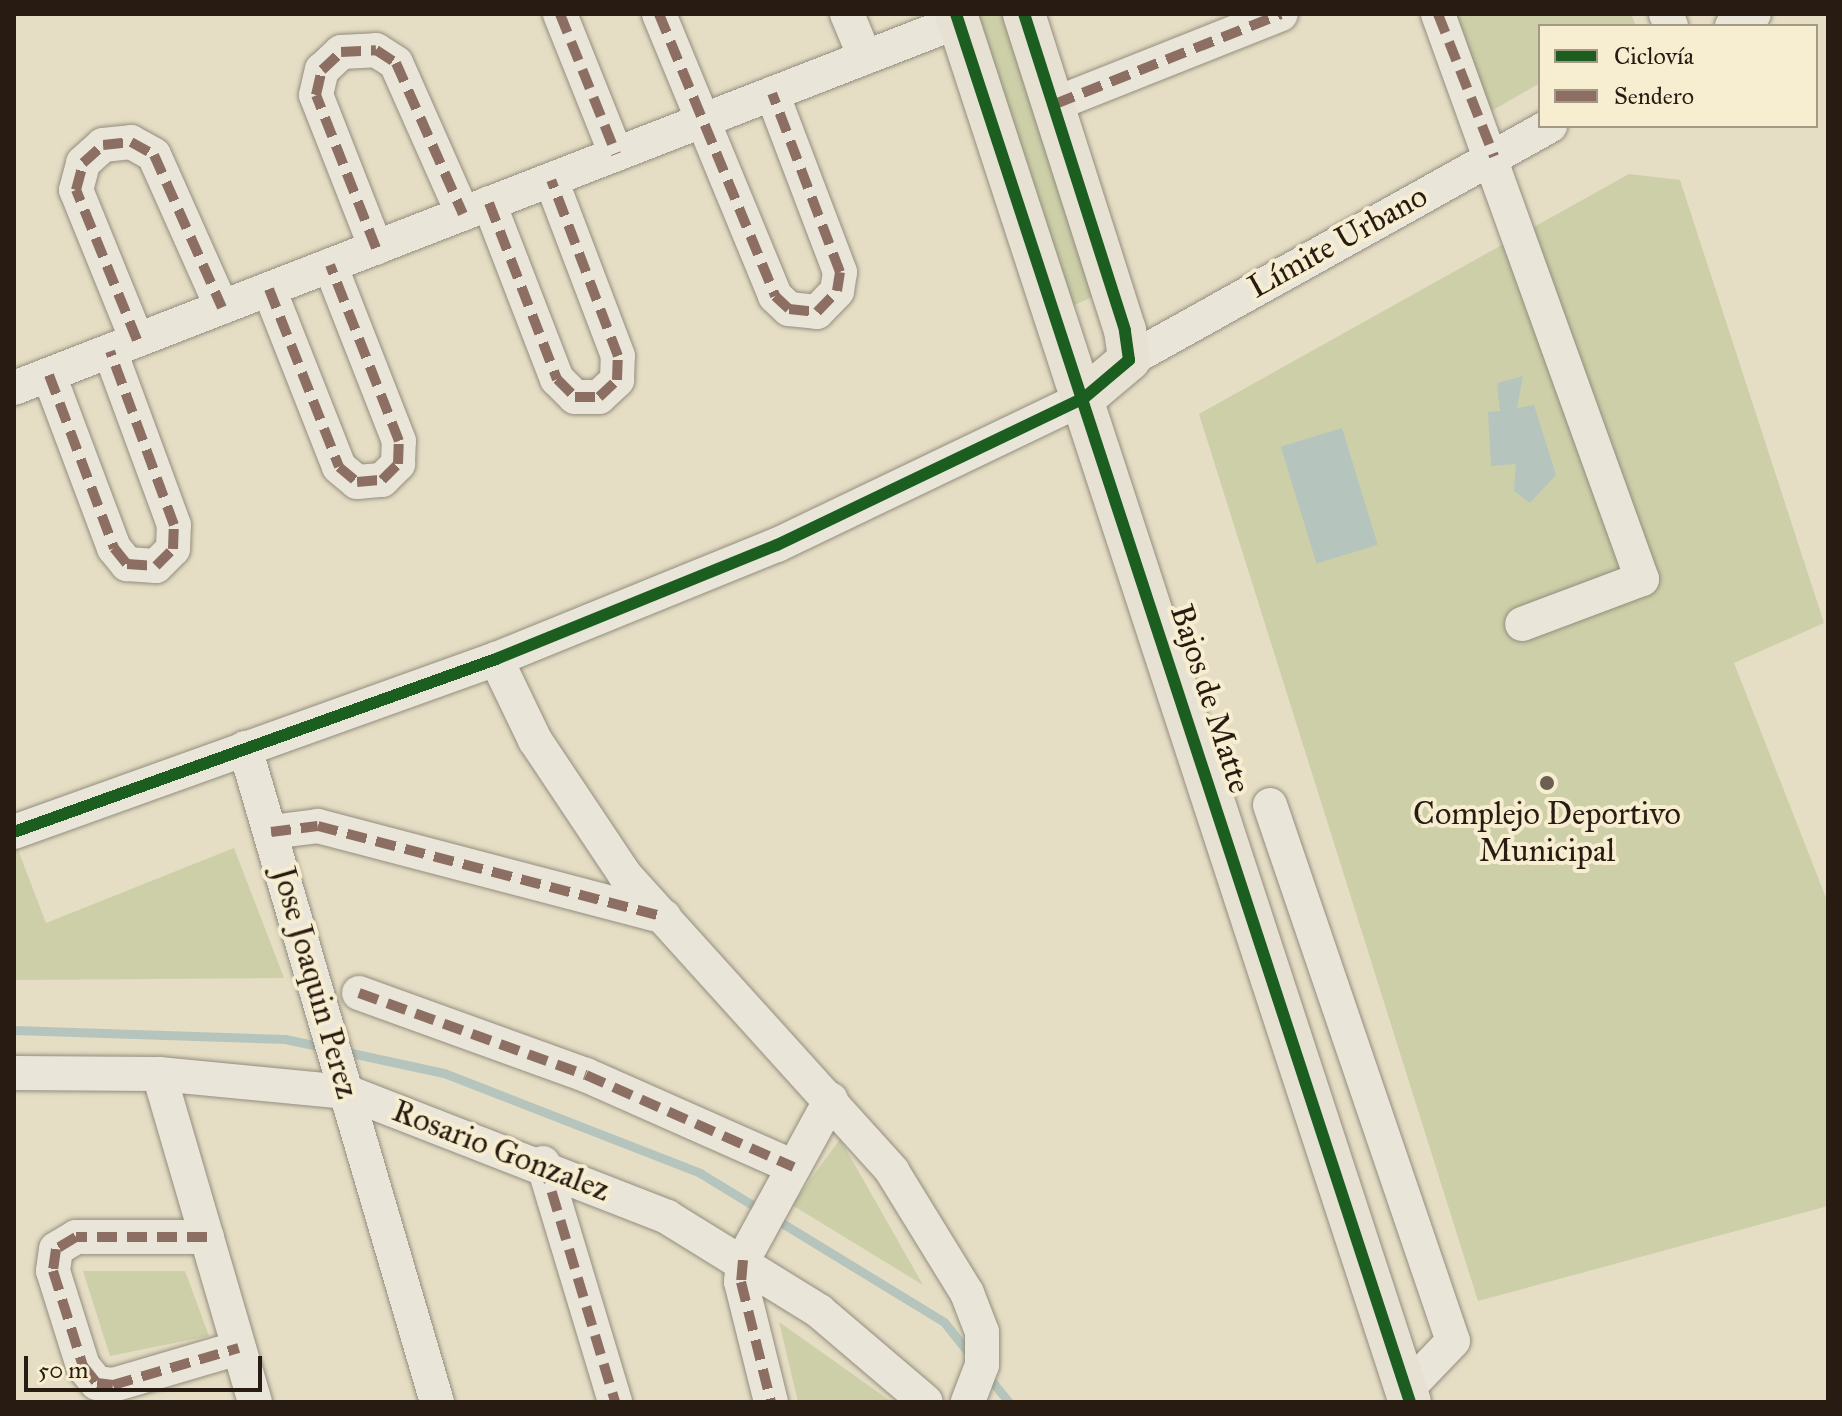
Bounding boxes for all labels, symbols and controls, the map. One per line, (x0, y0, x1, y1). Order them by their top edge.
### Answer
legend (1538, 24, 1818, 128)
text: Ciclovía (1614, 41, 1694, 71)
text: Sendero (1614, 81, 1694, 111)
street label: Límite Urbano (1242, 177, 1434, 307)
street label: Bajos de Matte (1161, 600, 1259, 798)
marker: Complejo Deportivo Municipal (1538, 774, 1556, 792)
place label: Complejo Deportivo Municipal (1413, 796, 1681, 871)
street label: Jose Joaquin Perez (264, 863, 366, 1103)
street label: Rosario Gonzalez (387, 1092, 615, 1210)
scale bar (28, 1340, 266, 1390)
text: 50 m (38, 1355, 88, 1385)

